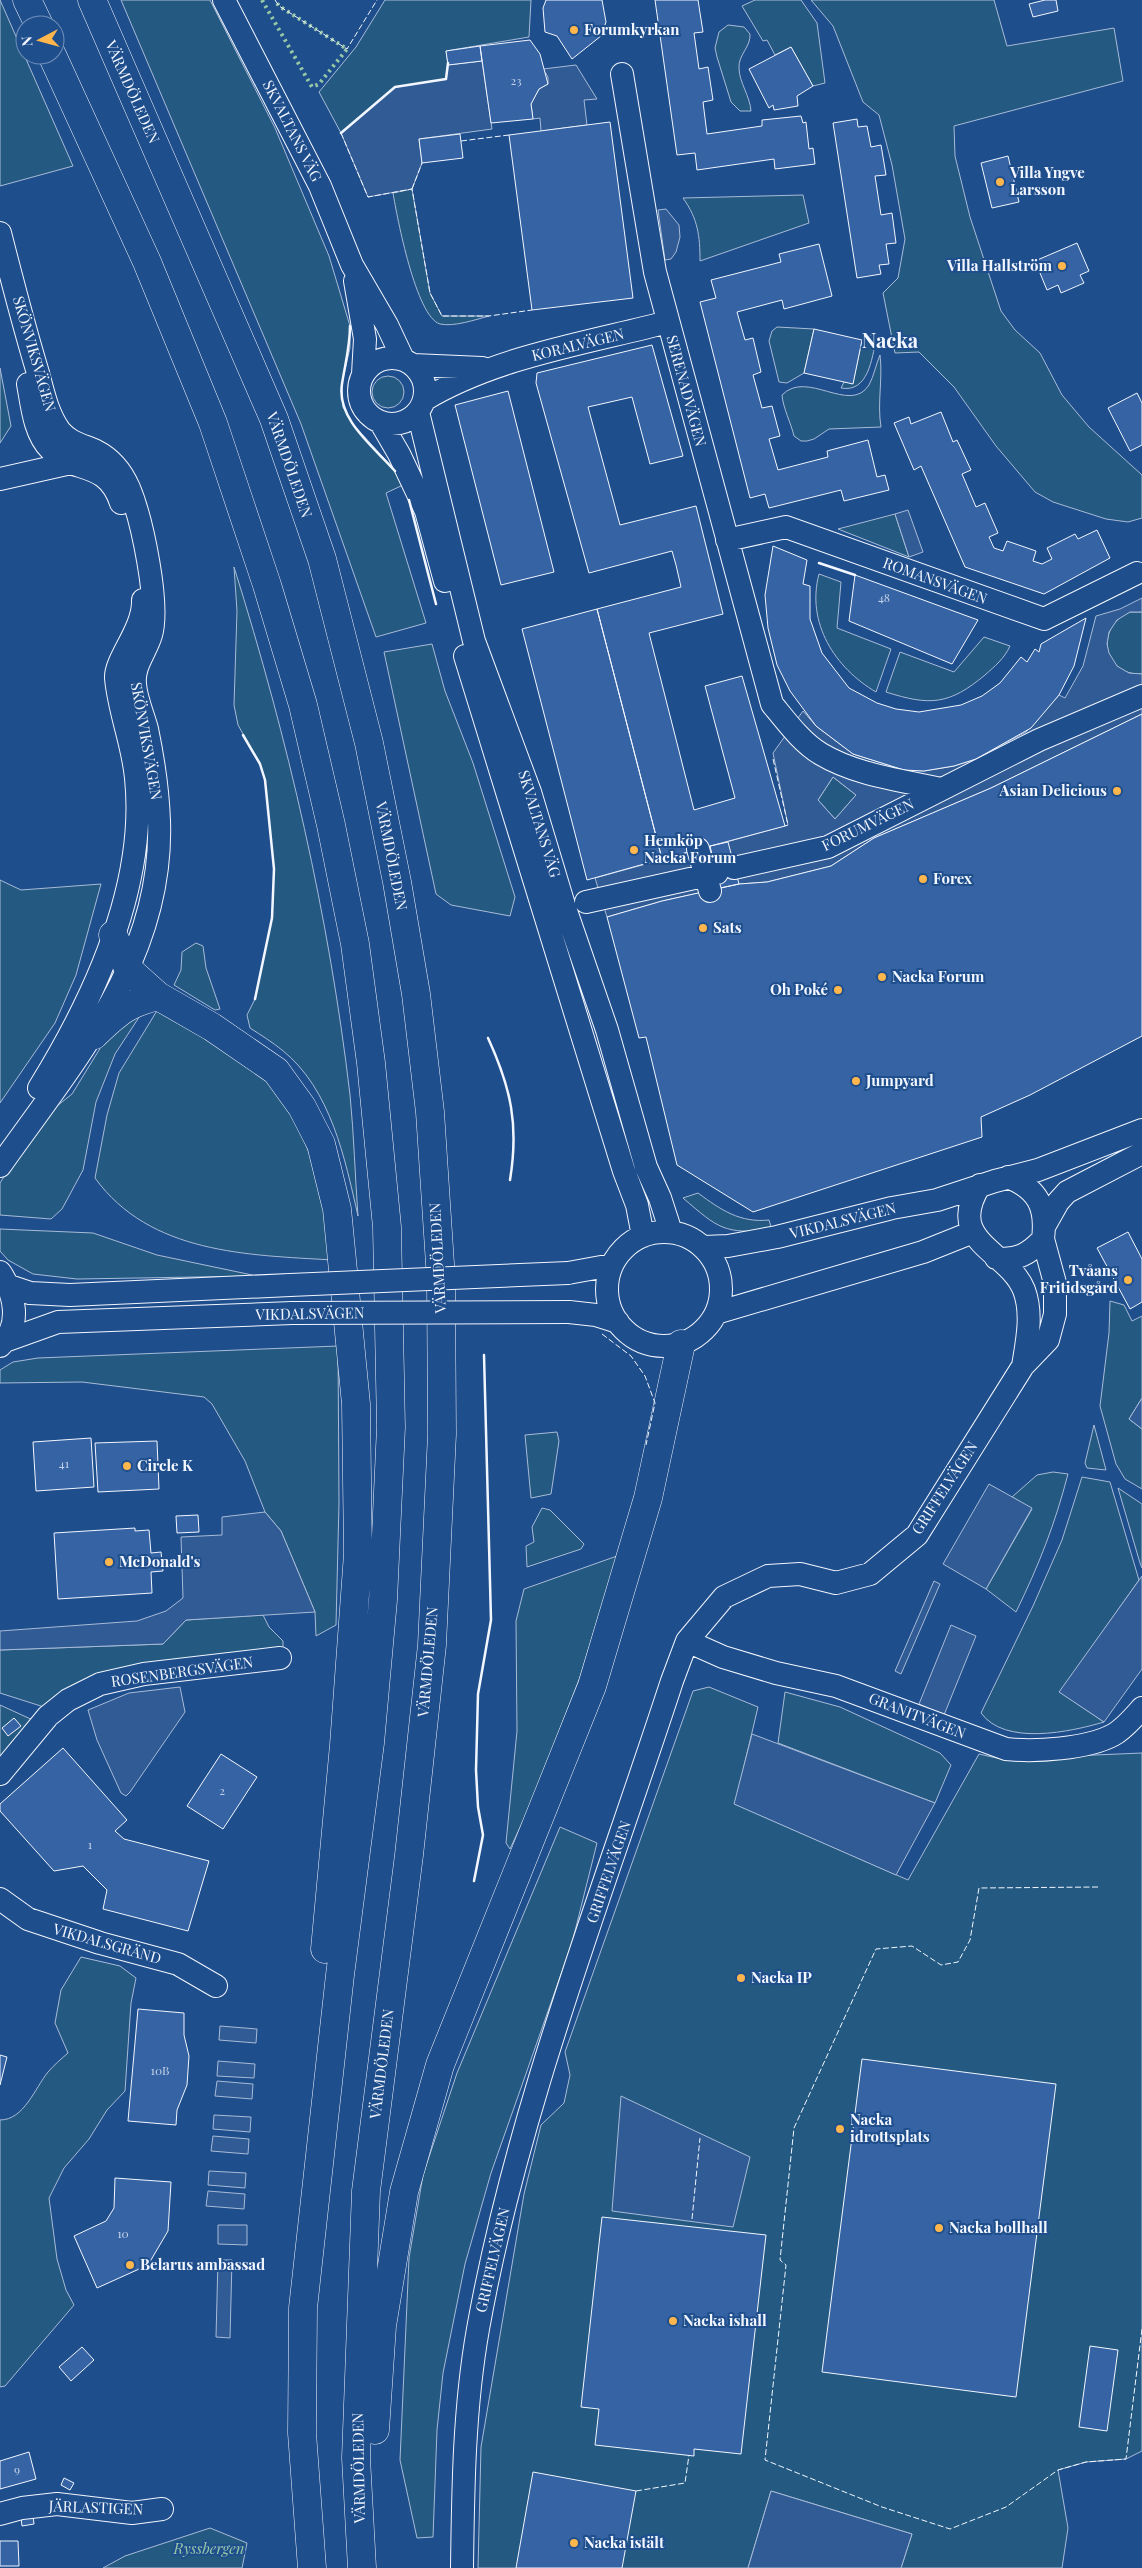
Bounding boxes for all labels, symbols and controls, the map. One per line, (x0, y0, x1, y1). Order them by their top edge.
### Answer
north arrow (15, 15, 65, 65)
place label: Forumkyrkan (584, 19, 680, 39)
marker: Forumkyrkan (568, 24, 580, 36)
text: N (17, 35, 37, 47)
street label: VÄRMDÖLEDEN (101, 36, 165, 147)
house number: 23 (510, 72, 522, 88)
street label: SKVALTANS VÄG (259, 76, 327, 185)
place label: Villa Yngve Larsson (1009, 162, 1085, 199)
marker: Villa Yngve Larsson (994, 176, 1006, 188)
place label: Villa Hallström (946, 255, 1052, 275)
marker: Villa Hallström (1056, 260, 1068, 272)
street label: SKÖNVIKSVÄGEN (9, 294, 61, 414)
street label: KORALVÄGEN (529, 323, 626, 365)
district label: Nacka (862, 326, 919, 353)
street label: SERENADVÄGEN (663, 333, 712, 449)
street label: VÄRMDÖLEDEN (262, 408, 318, 521)
street label: ROMANSVÄGEN (880, 552, 991, 608)
house number: 48 (878, 589, 890, 605)
street label: SKÖNVIKSVÄGEN (127, 680, 167, 802)
street label: SKVALTANS VÄG (514, 768, 566, 880)
place label: Asian Delicious (999, 780, 1107, 800)
marker: Asian Delicious (1111, 785, 1123, 797)
street label: FORUMVÄGEN (818, 793, 917, 855)
street label: VÄRMDÖLEDEN (371, 799, 412, 912)
place label: Hemköp Nacka Forum (644, 830, 737, 867)
marker: Hemköp Nacka Forum (628, 844, 640, 856)
place label: Forex (933, 868, 973, 888)
marker: Forex (917, 873, 929, 885)
place label: Sats (713, 917, 742, 937)
marker: Sats (697, 922, 709, 934)
place label: Nacka Forum (892, 966, 985, 986)
marker: Nacka Forum (876, 971, 888, 983)
place label: Oh Poké (770, 979, 828, 999)
marker: Oh Poké (832, 984, 844, 996)
place label: Jumpyard (865, 1070, 934, 1090)
marker: Jumpyard (850, 1075, 862, 1087)
street label: VIKDALSVÄGEN (786, 1197, 898, 1243)
street label: VÄRMDÖLEDEN (424, 1202, 450, 1315)
place label: Tvåans Fritidsgård (1040, 1260, 1118, 1297)
marker: Tvåans Fritidsgård (1122, 1274, 1134, 1286)
street label: VIKDALSVÄGEN (254, 1302, 365, 1324)
street label: GRIFFELVÄGEN (907, 1437, 982, 1538)
house number: 41 (59, 1455, 70, 1471)
place label: Circle K (137, 1455, 193, 1475)
marker: Circle K (121, 1460, 133, 1472)
place label: McDonald's (119, 1551, 201, 1571)
marker: McDonald's (103, 1556, 115, 1568)
street label: VÄRMDÖLEDEN (412, 1606, 442, 1719)
street label: ROSENBERGSVÄGEN (109, 1651, 255, 1691)
street label: GRANITVÄGEN (866, 1687, 969, 1743)
house number: 2 (219, 1782, 225, 1798)
street label: GRIFFELVÄGEN (581, 1817, 635, 1926)
house number: 1 (88, 1836, 93, 1852)
street label: VIKDALSGRÄND (50, 1918, 164, 1968)
place label: Nacka IP (751, 1967, 812, 1987)
marker: Nacka IP (735, 1972, 747, 1984)
street label: VÄRMDÖLEDEN (364, 2007, 398, 2121)
house number: 10B (150, 2062, 170, 2078)
place label: Nacka idrottsplats (850, 2109, 930, 2146)
marker: Nacka idrottsplats (834, 2123, 846, 2135)
street label: GRIFFELVÄGEN (470, 2205, 514, 2314)
place label: Nacka bollhall (949, 2217, 1048, 2237)
marker: Nacka bollhall (933, 2222, 945, 2234)
house number: 10 (117, 2225, 129, 2241)
place label: Belarus ambassad (140, 2254, 265, 2274)
marker: Belarus ambassad (124, 2259, 136, 2271)
place label: Nacka ishall (683, 2310, 767, 2330)
marker: Nacka ishall (667, 2315, 679, 2327)
street label: VÄRMDÖLEDEN (347, 2412, 369, 2525)
house number: 9 (14, 2461, 20, 2477)
street label: JÄRLASTIGEN (47, 2495, 144, 2519)
place label: Nacka istält (584, 2532, 665, 2552)
marker: Nacka istält (568, 2537, 580, 2549)
park label: Ryssbergen (173, 2538, 244, 2558)

